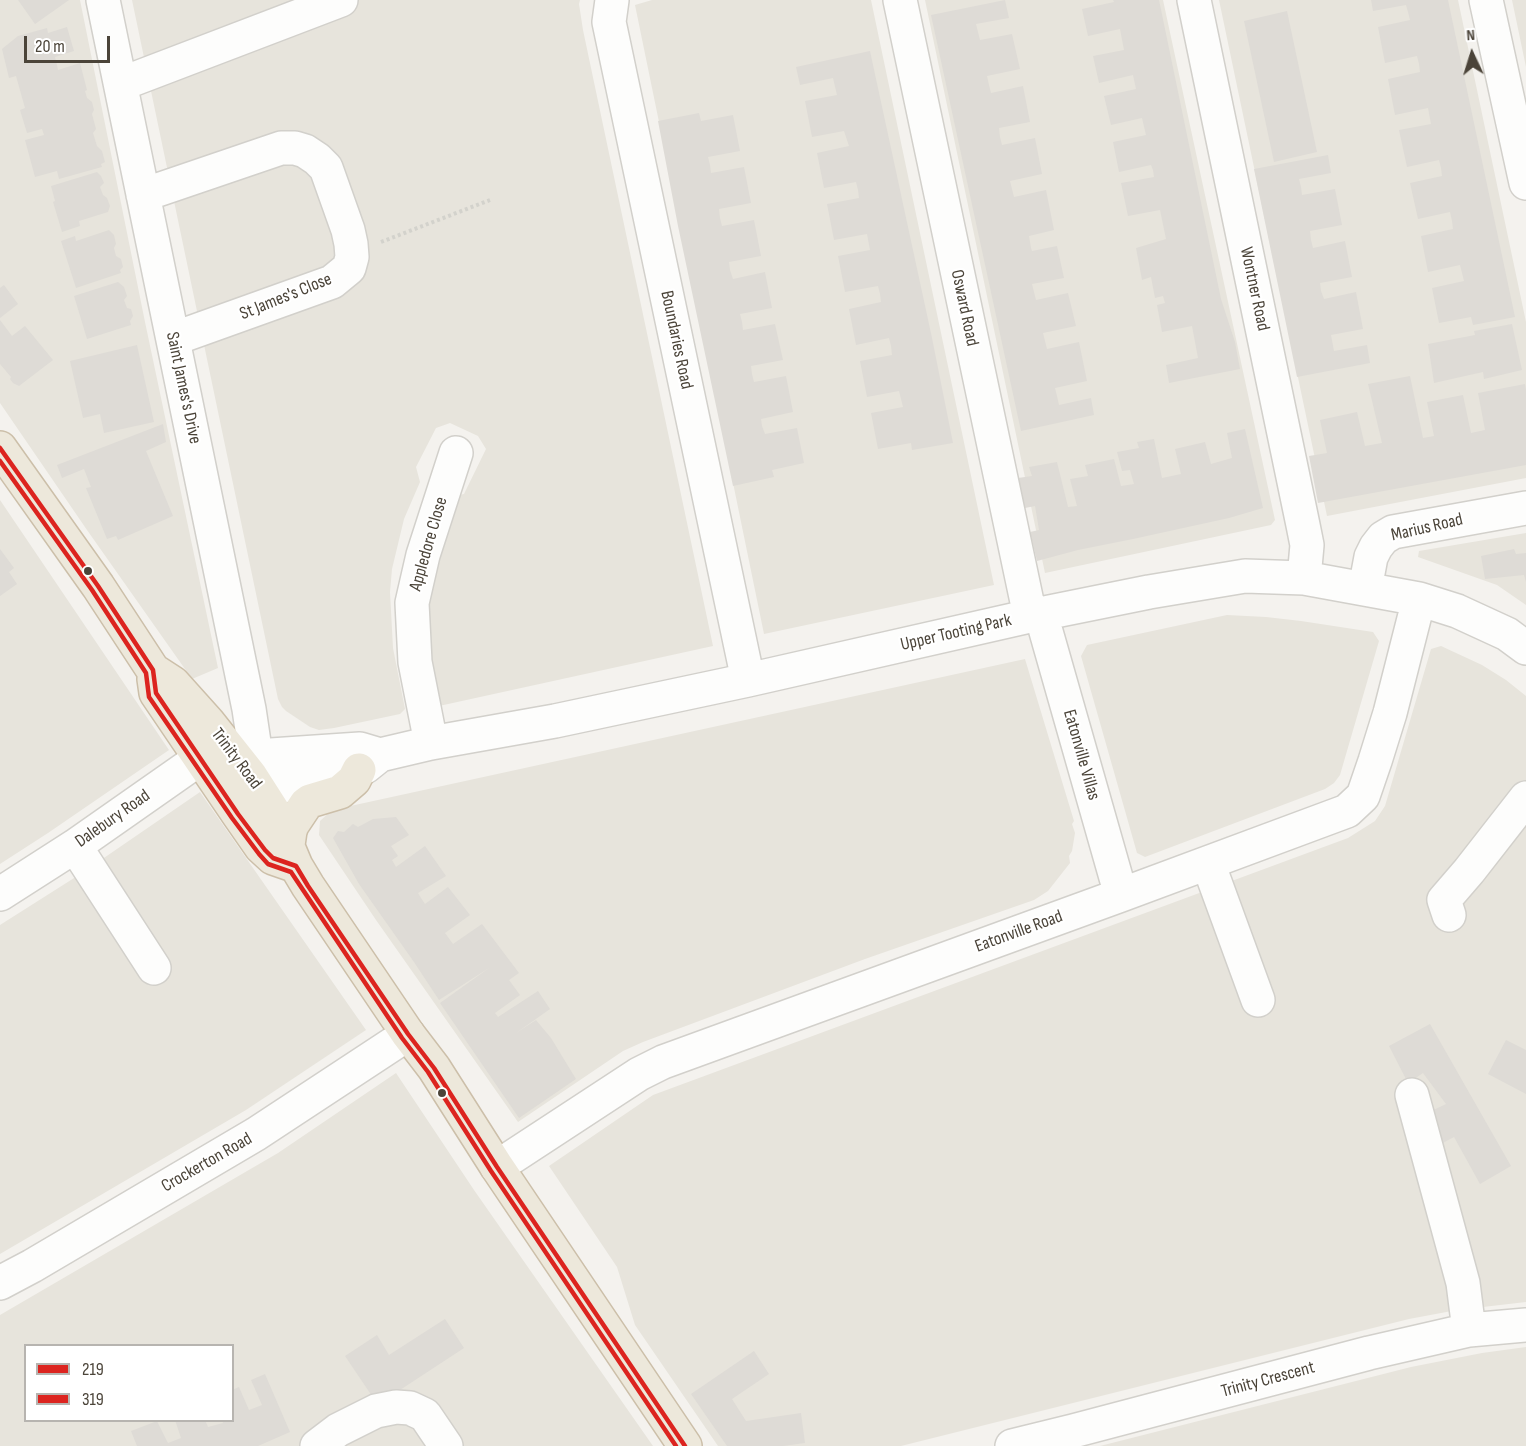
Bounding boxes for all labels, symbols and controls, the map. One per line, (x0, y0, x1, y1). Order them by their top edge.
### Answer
scale bar (27, 24, 112, 62)
north arrow (1442, 24, 1502, 84)
text: N (1466, 26, 1476, 45)
text: 20 m (35, 36, 65, 57)
street label: Wontner Road (1235, 245, 1273, 333)
street label: Osward Road (945, 268, 983, 348)
street label: St James's Close (237, 269, 335, 325)
street label: Boundaries Road (655, 289, 697, 391)
street label: Saint James's Drive (161, 330, 205, 446)
street label: Appledore Close (405, 495, 453, 593)
street label: Marius Road (1389, 509, 1465, 547)
unlabelled marker (82, 565, 94, 577)
street label: Upper Tooting Park (898, 610, 1014, 656)
street label: Eatonville Villas (1058, 707, 1104, 803)
street label: Trinity Road (206, 724, 266, 794)
street label: Dalebury Road (71, 785, 155, 853)
street label: Eatonville Road (972, 906, 1066, 958)
unlabelled marker (436, 1087, 448, 1099)
street label: Crockerton Road (158, 1128, 256, 1198)
legend (24, 1344, 234, 1422)
street label: Trinity Crescent (1219, 1357, 1317, 1403)
text: 219 (82, 1359, 104, 1380)
text: 319 (82, 1389, 104, 1410)

